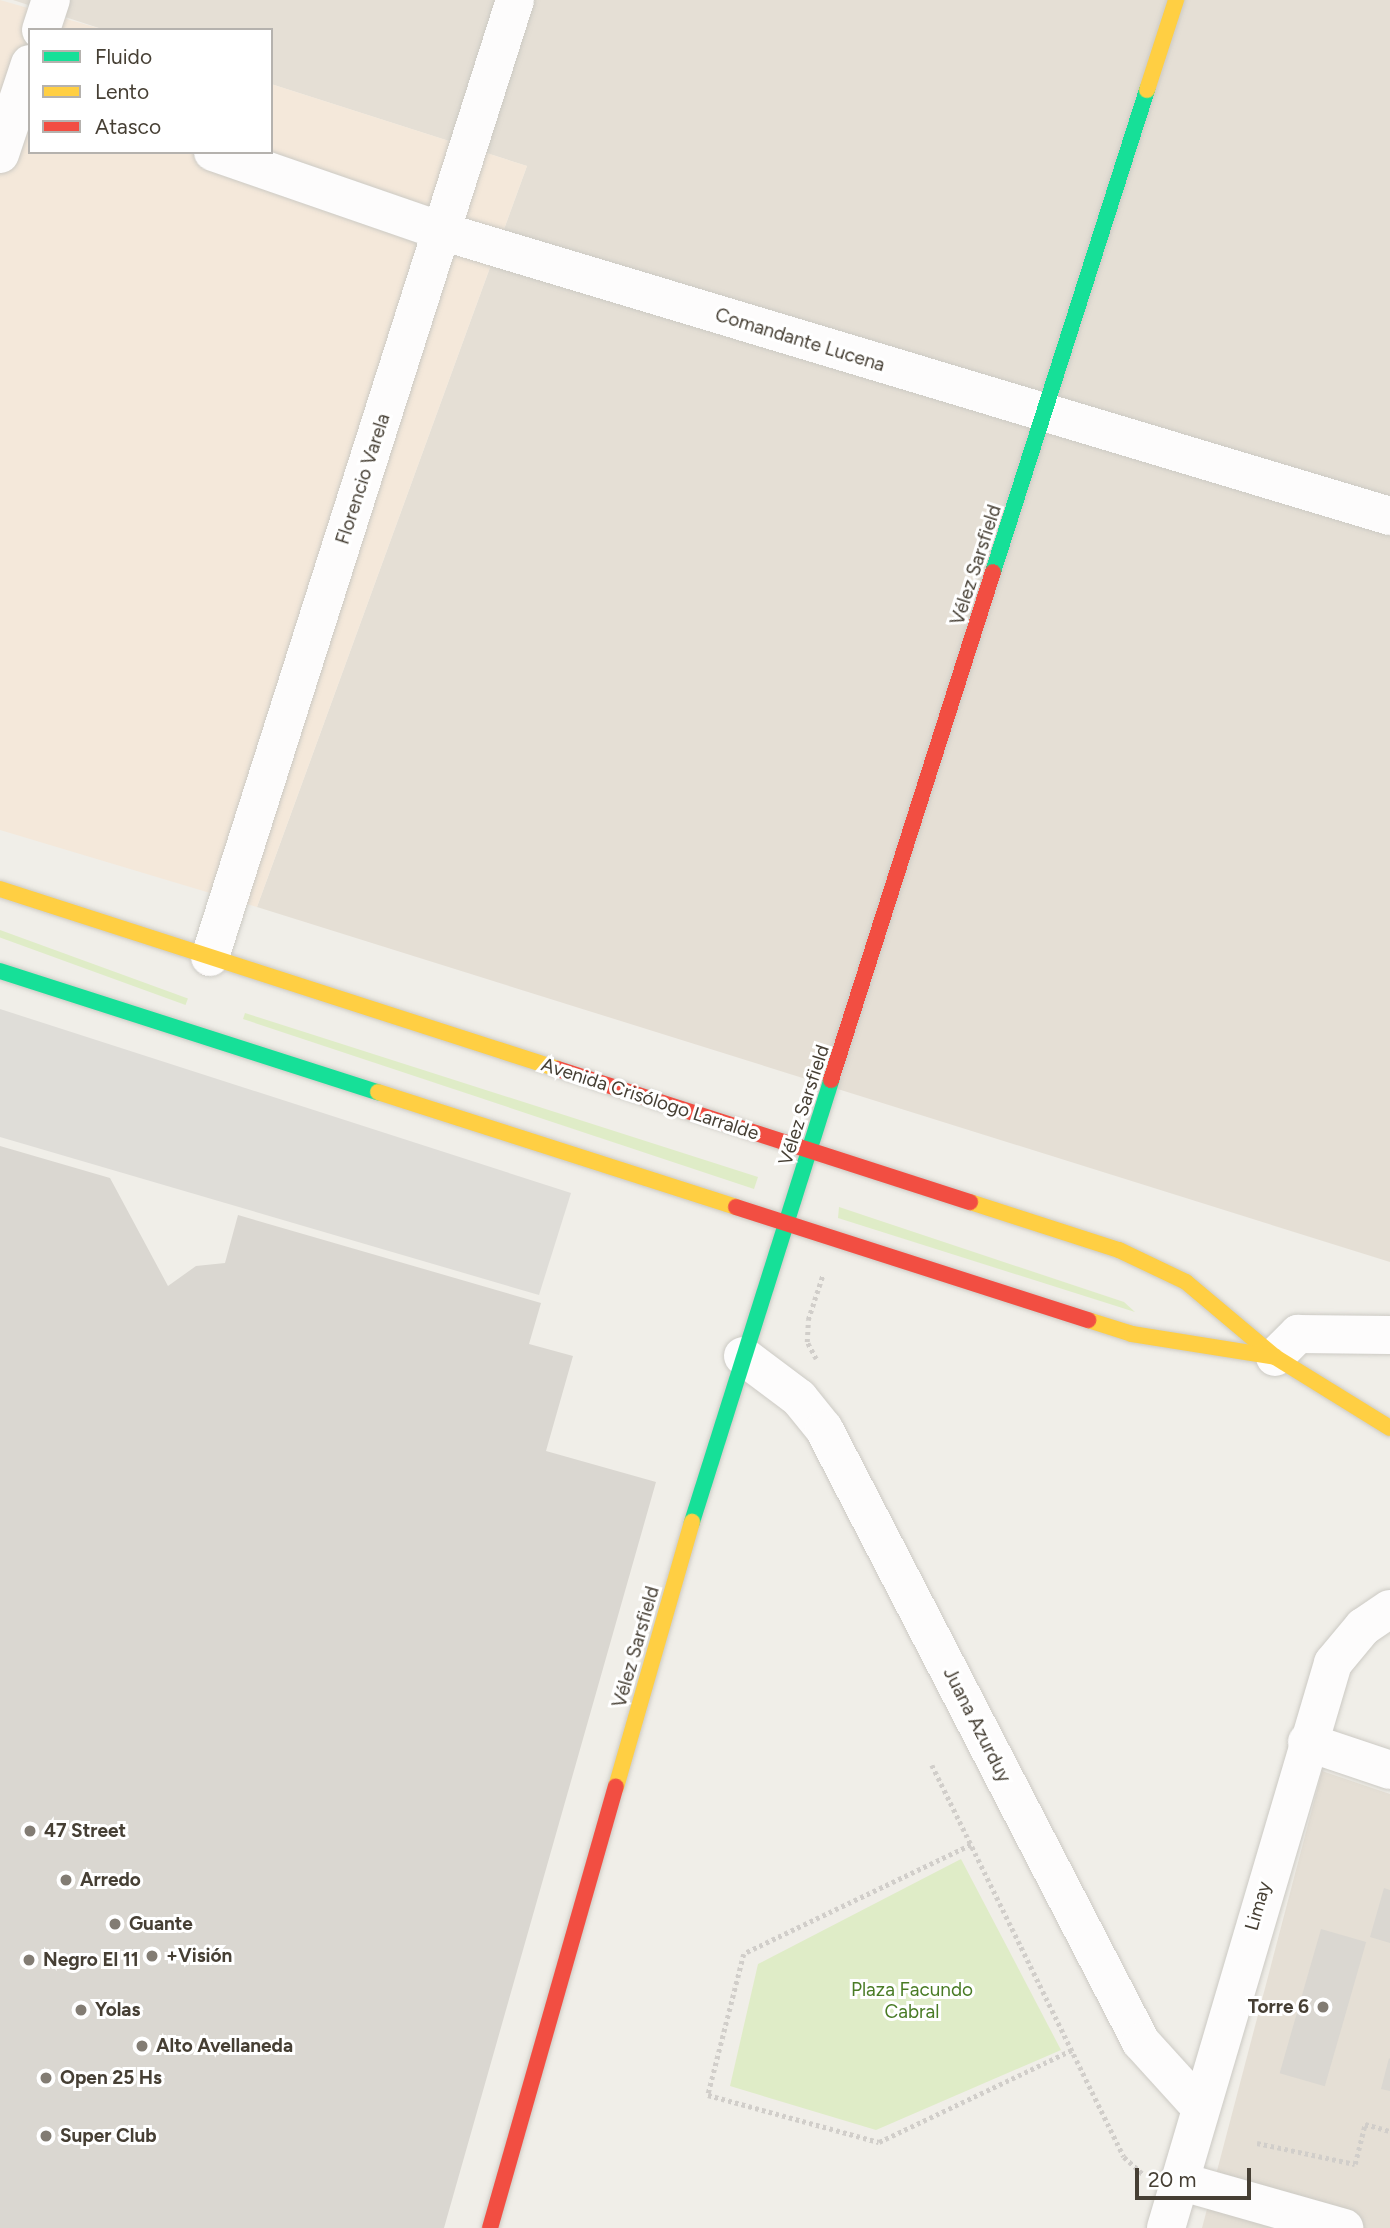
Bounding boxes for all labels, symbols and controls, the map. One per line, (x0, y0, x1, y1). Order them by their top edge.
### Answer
legend (28, 28, 273, 154)
text: Fluido (95, 44, 152, 69)
text: Lento (95, 79, 149, 104)
text: Atasco (95, 114, 161, 139)
street label: Comandante Lucena (712, 303, 888, 377)
street label: Florencio Varela (331, 411, 395, 547)
street label: Vélez Sarsfield (946, 502, 1006, 628)
street label: Vélez Sarsfield (774, 1042, 834, 1168)
street label: Avenida Crisólogo Larralde (538, 1053, 762, 1145)
street label: Vélez Sarsfield (608, 1584, 664, 1710)
street label: Juana Azurduy (938, 1664, 1016, 1786)
place label: 47 Street (44, 1820, 126, 1842)
marker: 47 Street (22, 1823, 38, 1839)
place label: Arredo (80, 1869, 141, 1891)
marker: Arredo (58, 1872, 74, 1888)
street label: Limay (1240, 1879, 1276, 1933)
place label: Guante (129, 1913, 193, 1935)
marker: Guante (107, 1916, 123, 1932)
place label: +Visión (166, 1945, 232, 1967)
marker: +Visión (144, 1948, 160, 1964)
place label: Negro El 11 (43, 1949, 139, 1971)
marker: Negro El 11 (21, 1952, 37, 1968)
park label: Plaza Facundo Cabral (851, 1979, 973, 2023)
place label: Torre 6 (1248, 1996, 1309, 2018)
place label: Yolas (95, 1999, 140, 2021)
marker: Torre 6 (1315, 1999, 1331, 2015)
marker: Yolas (73, 2002, 89, 2018)
place label: Alto Avellaneda (156, 2035, 293, 2057)
marker: Alto Avellaneda (134, 2038, 150, 2054)
place label: Open 25 Hs (60, 2067, 162, 2089)
marker: Open 25 Hs (38, 2070, 54, 2086)
place label: Super Club (60, 2125, 157, 2147)
marker: Super Club (38, 2128, 54, 2144)
scale bar (1138, 2154, 1254, 2198)
text: 20 m (1148, 2167, 1196, 2192)

